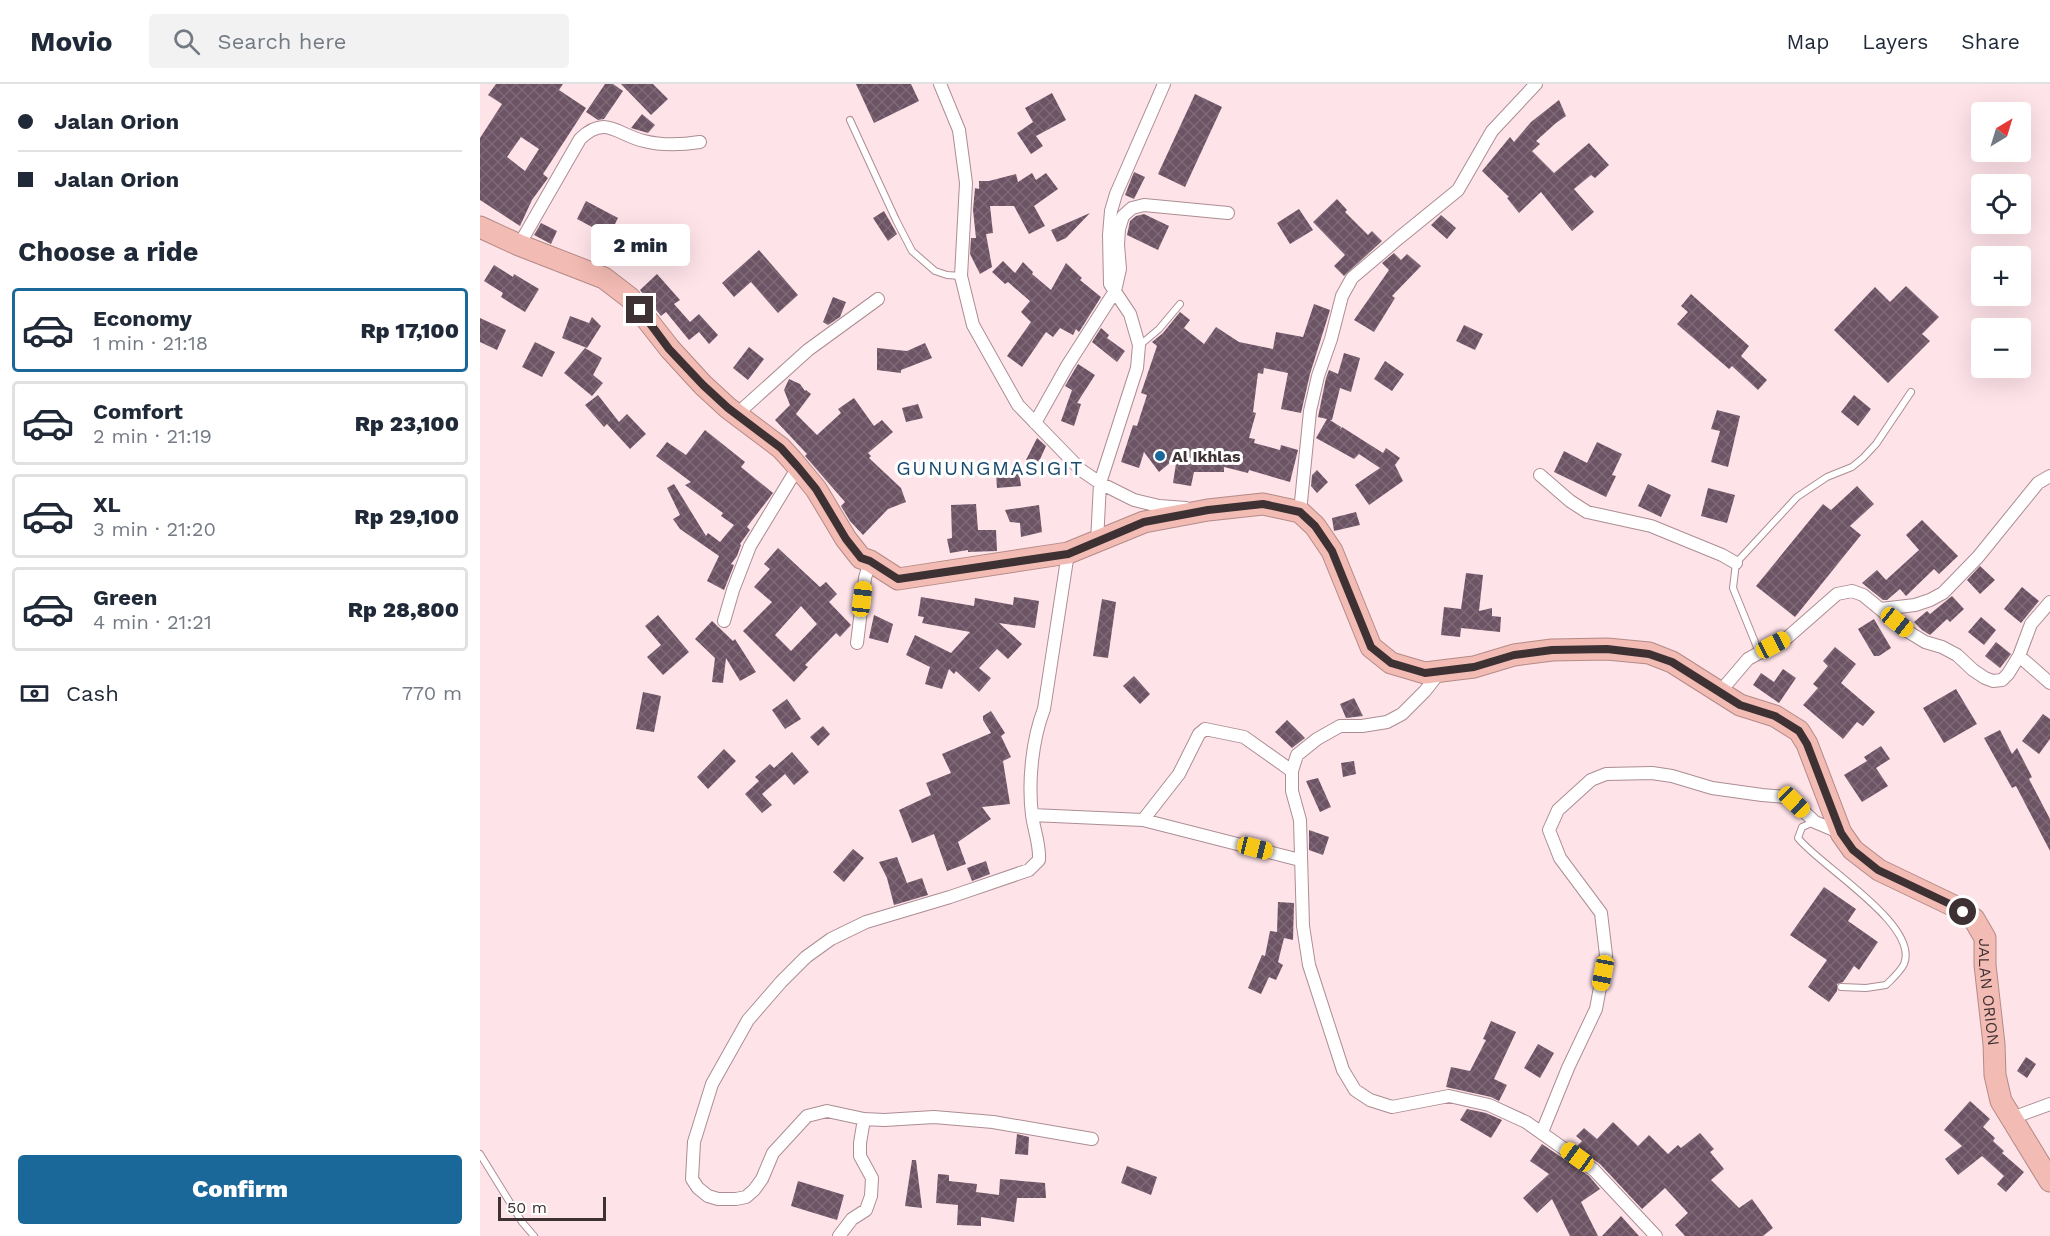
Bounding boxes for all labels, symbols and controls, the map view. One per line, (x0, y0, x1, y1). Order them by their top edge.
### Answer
search box (149, 14, 569, 68)
text: Movio (30, 25, 113, 58)
icon: search (170, 25, 203, 58)
text: Search here (218, 29, 347, 54)
text: Map (1786, 29, 1829, 54)
text: Layers (1862, 29, 1928, 54)
text: Share (1961, 29, 2020, 54)
north arrow (1971, 102, 2031, 162)
map controls (1971, 102, 2031, 378)
text: Jalan Orion (54, 109, 179, 134)
text: Jalan Orion (54, 167, 179, 192)
button: locate (1971, 174, 2031, 234)
callout: 2 min (590, 223, 690, 265)
text: 2 min (613, 233, 668, 257)
text: Choose a ride (18, 236, 198, 268)
button: + (1971, 246, 2031, 306)
route end (626, 296, 653, 323)
icon: car (21, 303, 75, 357)
text: Economy (93, 306, 192, 331)
text: Rp 17,100 (360, 318, 459, 343)
button: − (1971, 318, 2031, 378)
text: 1 min · 21:18 (93, 331, 208, 355)
icon: car (21, 396, 75, 450)
text: Comfort (93, 399, 183, 424)
text: Rp 23,100 (355, 411, 459, 436)
text: 2 min · 21:19 (93, 424, 212, 448)
place label: Al Ikhlas (1172, 447, 1241, 466)
marker: Al Ikhlas (1153, 449, 1167, 463)
district label: GUNUNGMASIGIT (896, 456, 1084, 480)
icon: car (21, 489, 75, 543)
text: XL (93, 492, 121, 517)
text: Rp 29,100 (354, 504, 459, 529)
text: 3 min · 21:20 (93, 517, 216, 541)
car (851, 580, 873, 618)
icon: car (21, 582, 75, 636)
text: Green (93, 585, 157, 610)
text: Rp 28,800 (348, 597, 459, 622)
car (1877, 604, 1917, 640)
text: 4 min · 21:21 (93, 610, 212, 634)
car (1753, 629, 1793, 661)
icon: cash (18, 677, 51, 710)
text: Cash (66, 681, 119, 706)
text: 770 m (402, 681, 462, 705)
car (1775, 783, 1813, 821)
car (1235, 835, 1275, 861)
route start (1949, 898, 1976, 925)
street label: JALAN ORION (1975, 938, 2003, 1047)
car (1591, 954, 1615, 992)
car (1557, 1139, 1597, 1175)
button: Confirm (18, 1155, 462, 1224)
scale bar (498, 1194, 606, 1222)
text: 50 m (507, 1198, 547, 1217)

